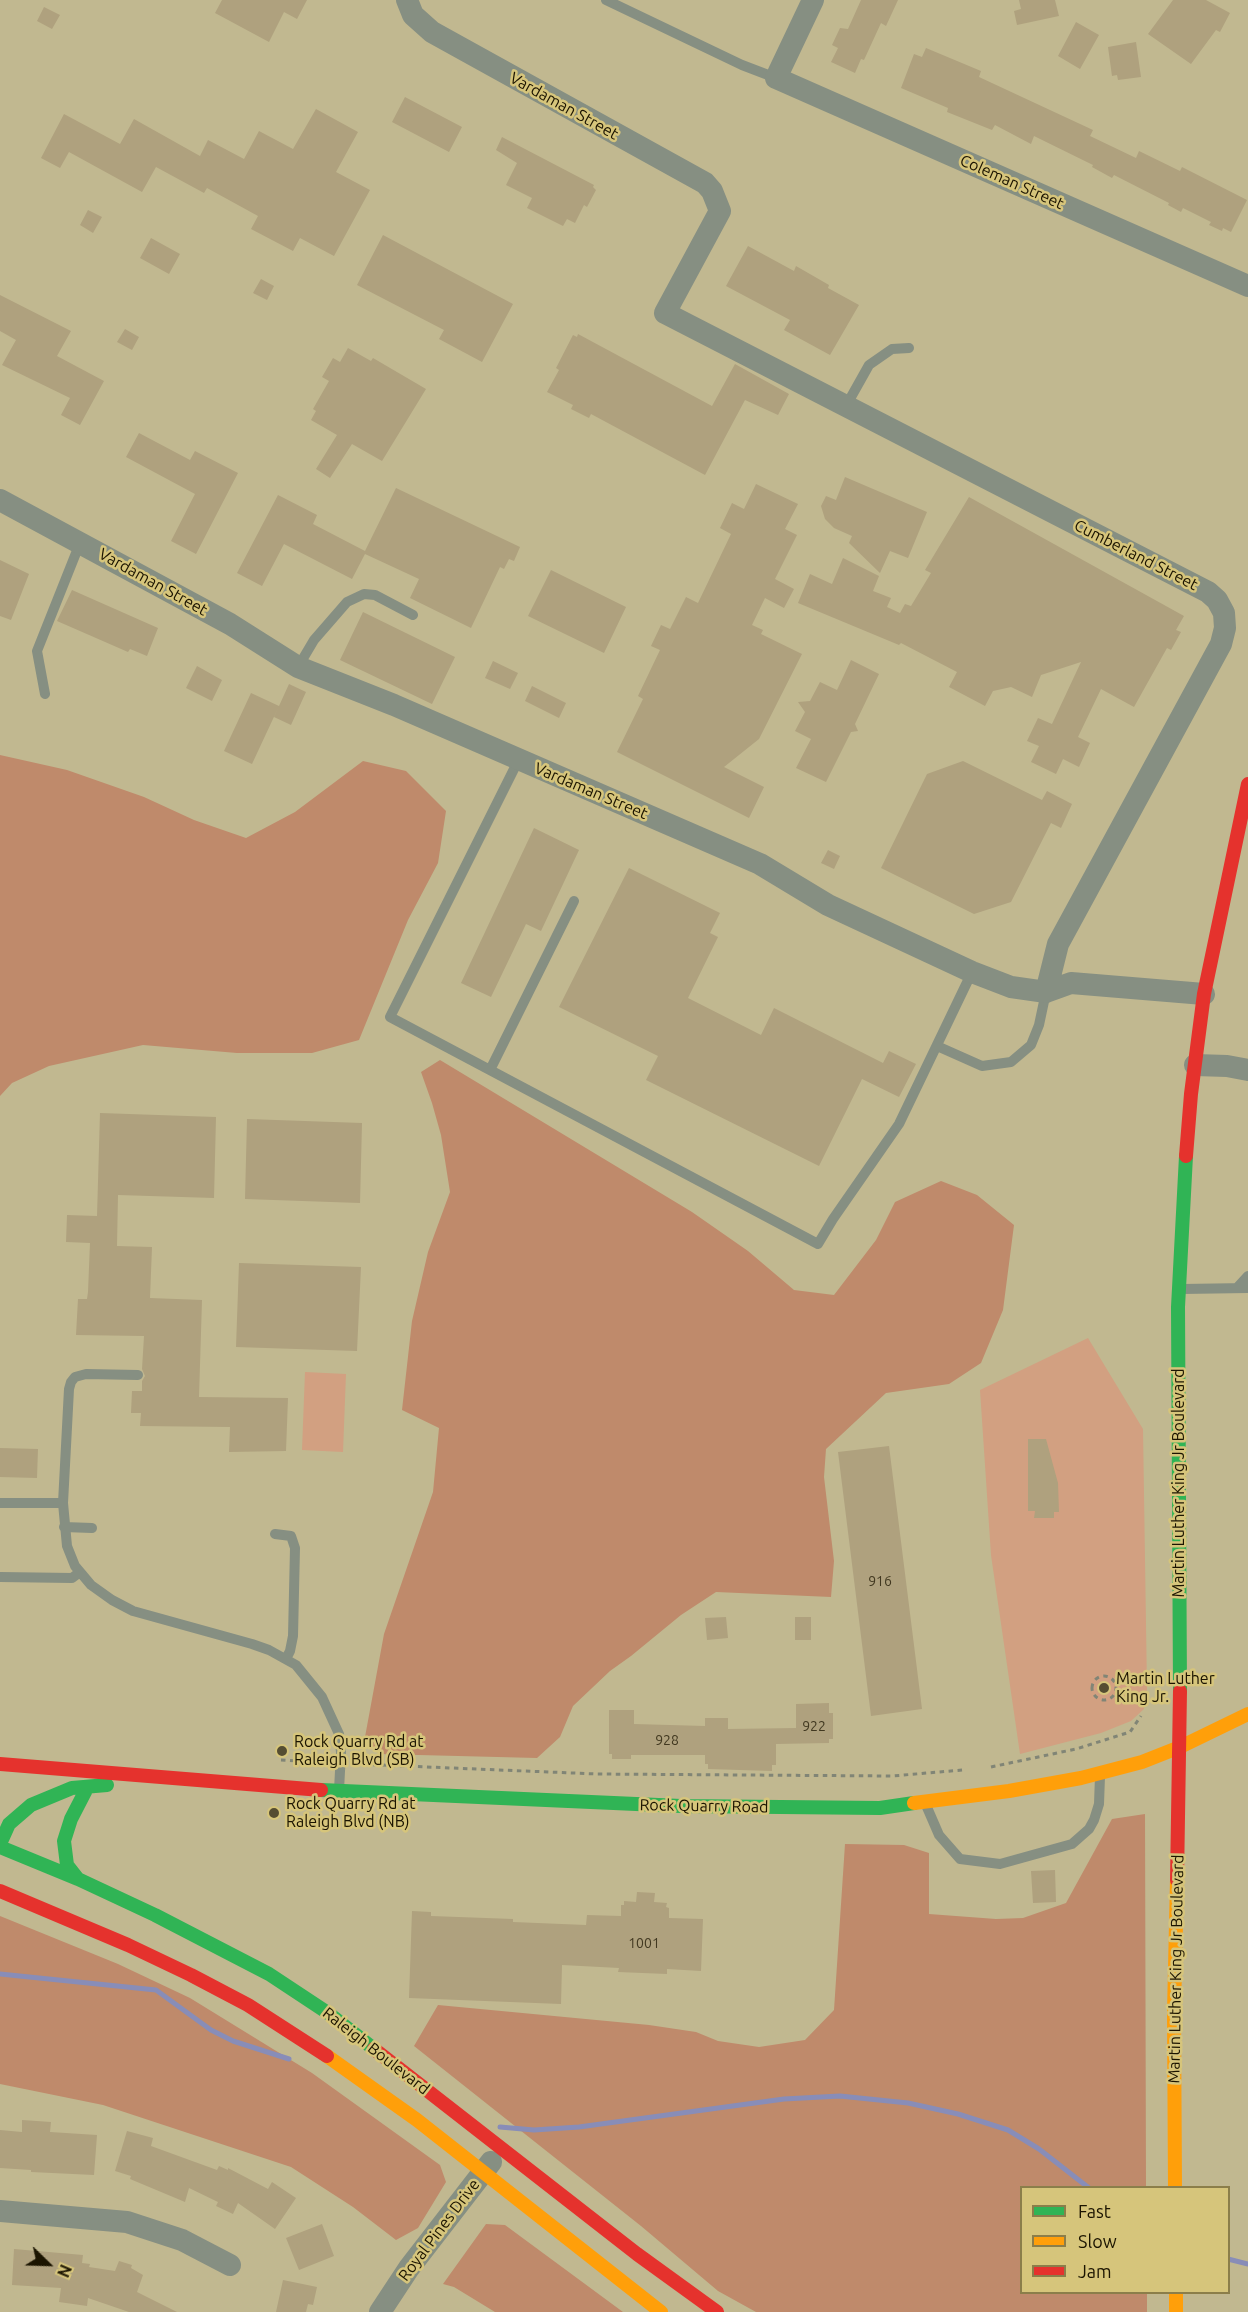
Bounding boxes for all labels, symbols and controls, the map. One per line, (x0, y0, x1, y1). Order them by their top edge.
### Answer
street label: Vardaman Street (506, 68, 622, 144)
street label: Coleman Street (957, 151, 1067, 213)
street label: Cumberland Street (1071, 516, 1201, 594)
street label: Vardaman Street (95, 544, 211, 620)
street label: Vardaman Street (531, 758, 651, 824)
street label: Martin Luther King Jr Boulevard (1169, 1368, 1189, 1598)
house number: 916 (868, 1573, 892, 1589)
place label: Martin Luther King Jr. (1116, 1669, 1215, 1707)
marker: Martin Luther King Jr. (1097, 1681, 1111, 1695)
house number: 922 (802, 1718, 826, 1734)
place label: Rock Quarry Rd at Raleigh Blvd (SB) (294, 1732, 424, 1770)
house number: 928 (655, 1732, 679, 1748)
marker: Rock Quarry Rd at Raleigh Blvd (SB) (275, 1744, 289, 1758)
place label: Rock Quarry Rd at Raleigh Blvd (NB) (286, 1794, 416, 1832)
street label: Rock Quarry Road (639, 1795, 769, 1817)
marker: Rock Quarry Rd at Raleigh Blvd (NB) (267, 1806, 281, 1820)
street label: Martin Luther King Jr Boulevard (1164, 1854, 1188, 2084)
house number: 1001 (628, 1935, 660, 1951)
street label: Raleigh Boulevard (319, 2003, 433, 2099)
street label: Royal Pines Drive (394, 2175, 484, 2285)
legend (1020, 2186, 1230, 2294)
text: Fast (1078, 2201, 1111, 2221)
text: Slow (1078, 2231, 1117, 2251)
north arrow (18, 2234, 78, 2294)
text: Jam (1078, 2261, 1112, 2281)
text: N (54, 2262, 75, 2280)

